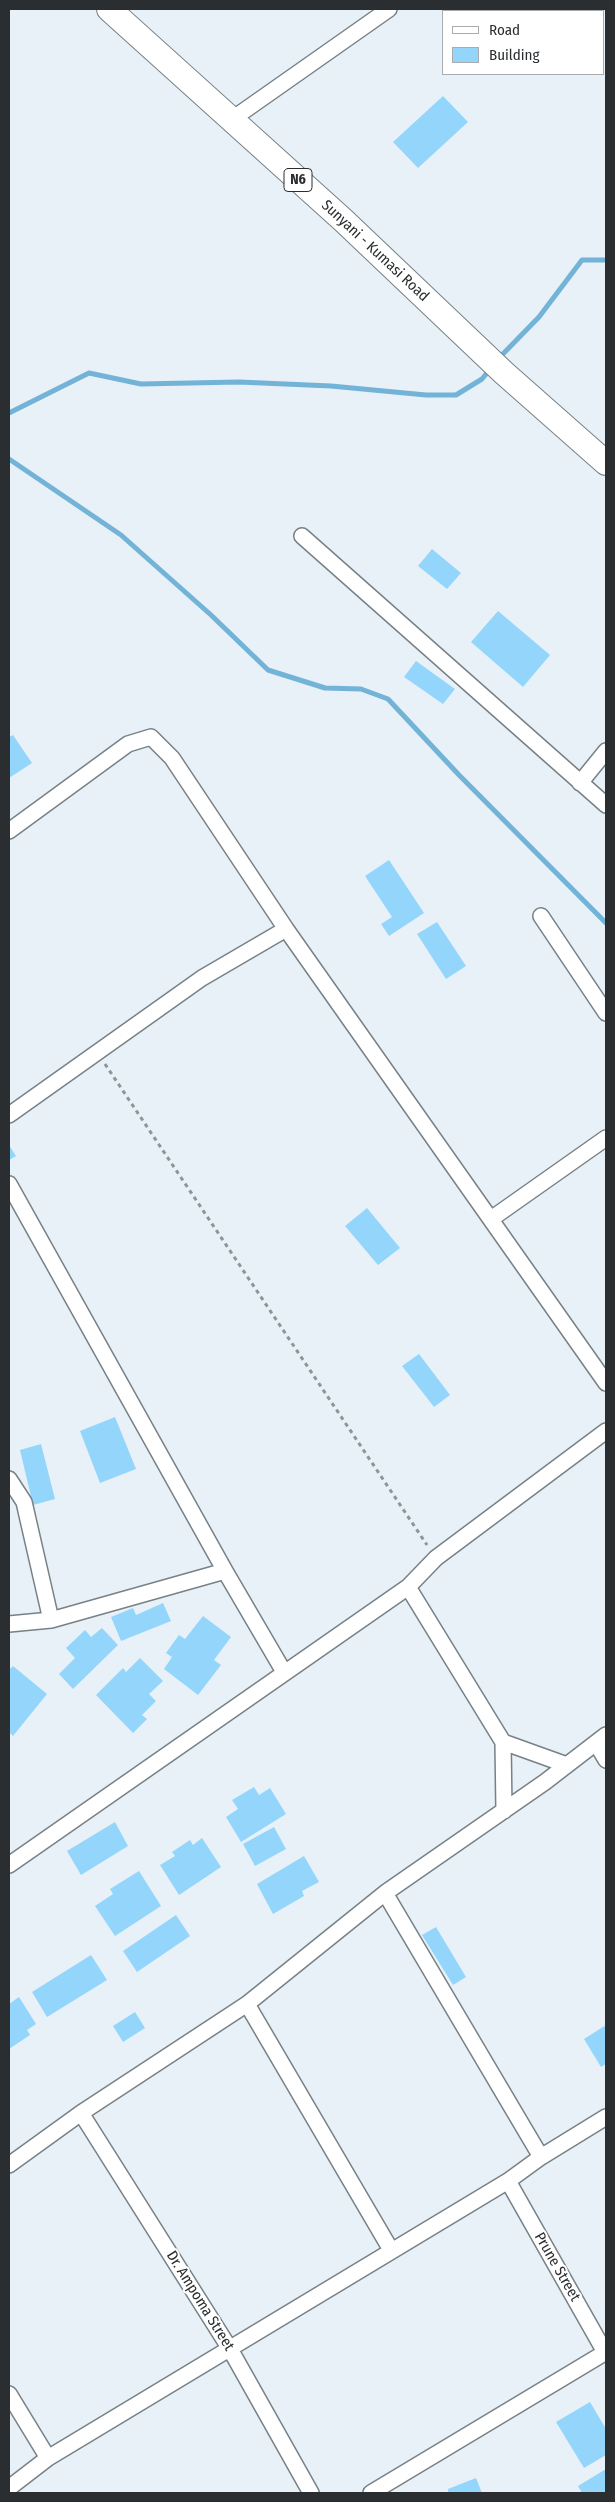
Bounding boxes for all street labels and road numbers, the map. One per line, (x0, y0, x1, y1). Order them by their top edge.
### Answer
road number: N6 (284, 168, 312, 192)
street label: Sunyani - Kumasi Road (318, 197, 432, 305)
street label: Prune Street (530, 2229, 584, 2305)
street label: Dr. Ampoma Street (162, 2248, 238, 2354)

